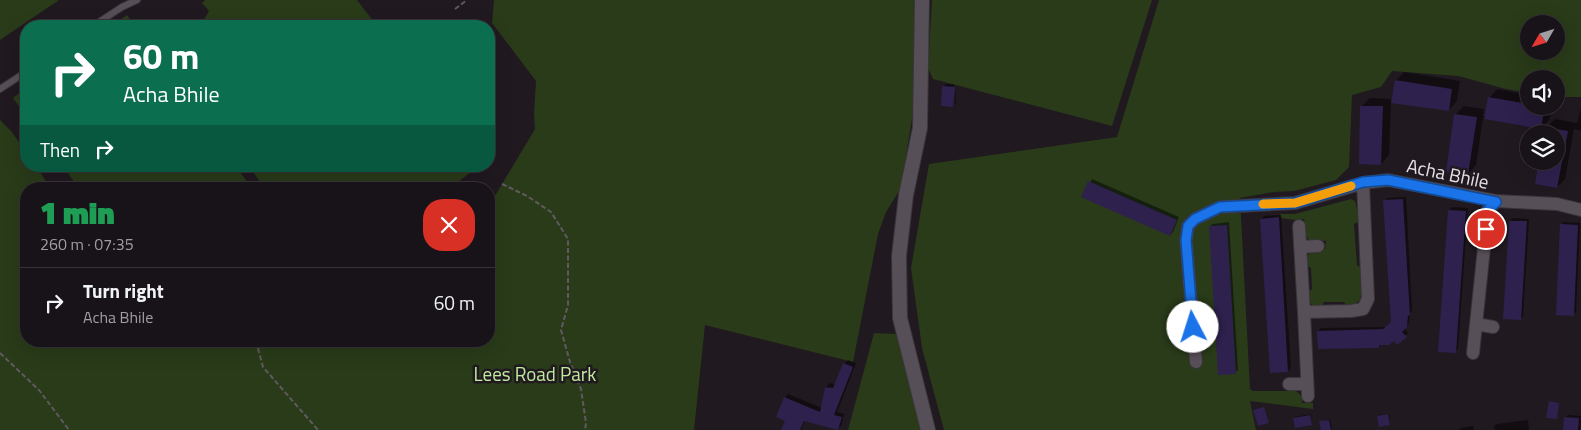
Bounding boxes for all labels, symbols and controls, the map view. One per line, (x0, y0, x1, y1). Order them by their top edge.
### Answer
north arrow (1520, 15, 1565, 60)
map controls (1520, 15, 1565, 170)
text: 60 m (123, 29, 199, 83)
icon: right (40, 40, 105, 105)
button: sound (1520, 70, 1565, 115)
text: Acha Bhile (123, 77, 220, 111)
button: layers (1520, 125, 1565, 170)
text: Then (40, 135, 80, 164)
icon: right (90, 135, 118, 163)
street label: Acha Bhile (1404, 150, 1492, 196)
text: 1 min (40, 190, 115, 236)
button: close (423, 199, 475, 251)
pin (1465, 208, 1507, 250)
icon: arrive (1472, 215, 1500, 243)
text: 260 m · 07:35 (40, 232, 134, 256)
text: Turn right (83, 276, 164, 305)
text: 60 m (434, 288, 475, 317)
icon: right (40, 289, 68, 317)
position arrow (1166, 300, 1218, 352)
text: Acha Bhile (83, 305, 153, 329)
park label: Lees Road Park (474, 359, 596, 388)

